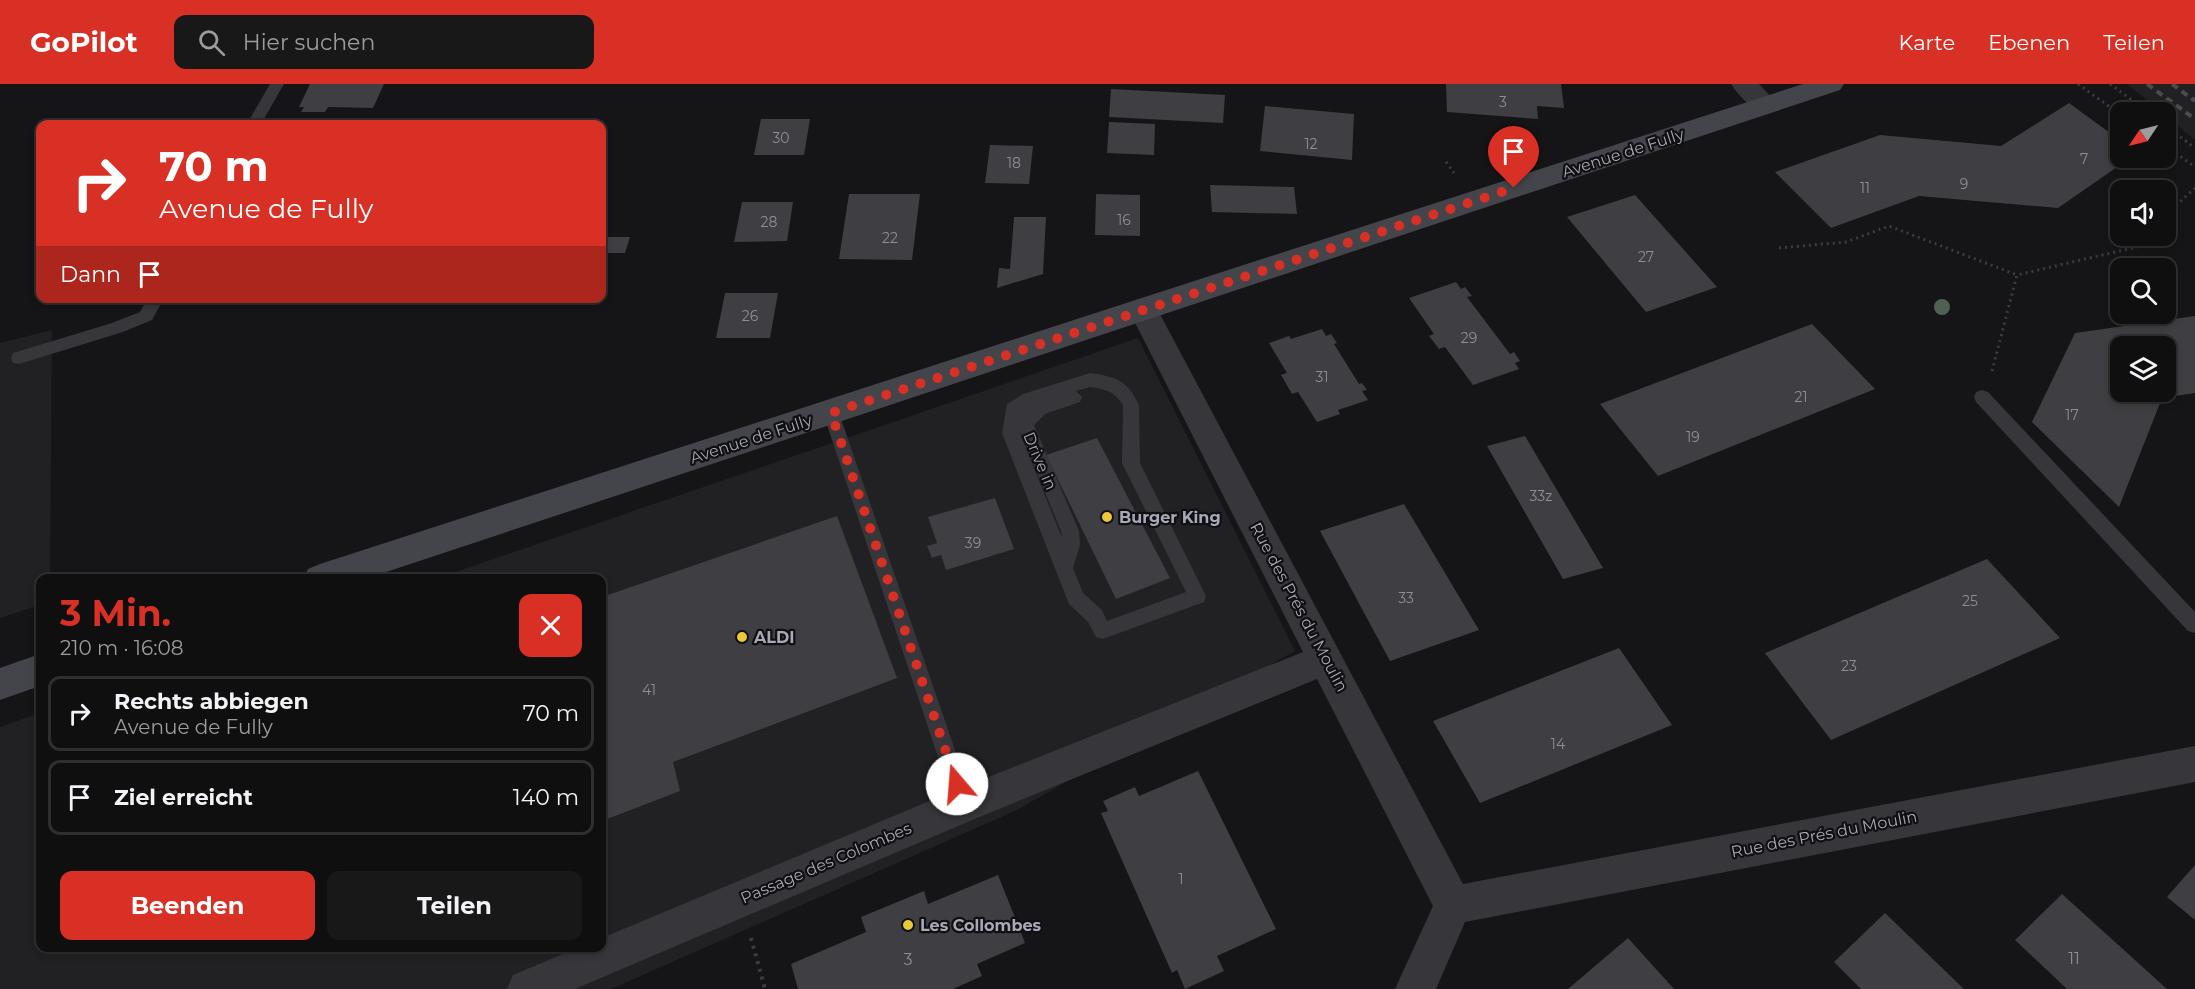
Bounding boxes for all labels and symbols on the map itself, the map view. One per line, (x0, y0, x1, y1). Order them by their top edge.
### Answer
house number: 3 (1499, 93, 1507, 111)
north arrow (2110, 102, 2176, 168)
street label: Avenue de Fully (1560, 124, 1687, 182)
pin (1488, 126, 1539, 188)
house number: 30 (772, 129, 790, 147)
house number: 12 (1304, 135, 1318, 153)
house number: 7 (2080, 150, 2088, 168)
house number: 18 (1007, 154, 1021, 172)
house number: 9 (1960, 175, 1968, 193)
house number: 11 (1860, 179, 1870, 197)
house number: 16 (1117, 211, 1131, 229)
house number: 28 (761, 213, 778, 231)
house number: 22 (882, 229, 898, 247)
house number: 27 (1638, 248, 1654, 266)
house number: 26 (742, 307, 759, 325)
house number: 29 (1461, 329, 1477, 347)
house number: 31 (1316, 368, 1328, 386)
house number: 21 (1794, 388, 1808, 406)
house number: 17 (2065, 406, 2079, 424)
street label: Avenue de Fully (688, 410, 815, 468)
house number: 19 (1686, 428, 1700, 446)
street label: Drive in (1019, 429, 1061, 493)
house number: 33z (1530, 487, 1552, 505)
place label: Burger King (1119, 508, 1221, 527)
marker: Burger King (1100, 510, 1114, 524)
street label: Rue des Prés du Moulin (1246, 519, 1352, 695)
house number: 39 (965, 534, 981, 552)
house number: 33 (1398, 589, 1414, 607)
house number: 25 (1962, 592, 1978, 610)
place label: ALDI (753, 628, 794, 647)
marker: ALDI (735, 630, 749, 644)
house number: 23 (1841, 657, 1857, 675)
house number: 41 (642, 681, 656, 699)
house number: 14 (1551, 735, 1566, 753)
position arrow (925, 752, 989, 816)
street label: Rue des Prés du Moulin (1729, 807, 1919, 861)
street label: Passage des Colombes (738, 818, 914, 908)
house number: 1 (1178, 870, 1184, 888)
place label: Les Collombes (920, 916, 1042, 935)
marker: Les Collombes (901, 918, 915, 932)
house number: 11 (2068, 949, 2080, 968)
house number: 3 (903, 950, 913, 969)

